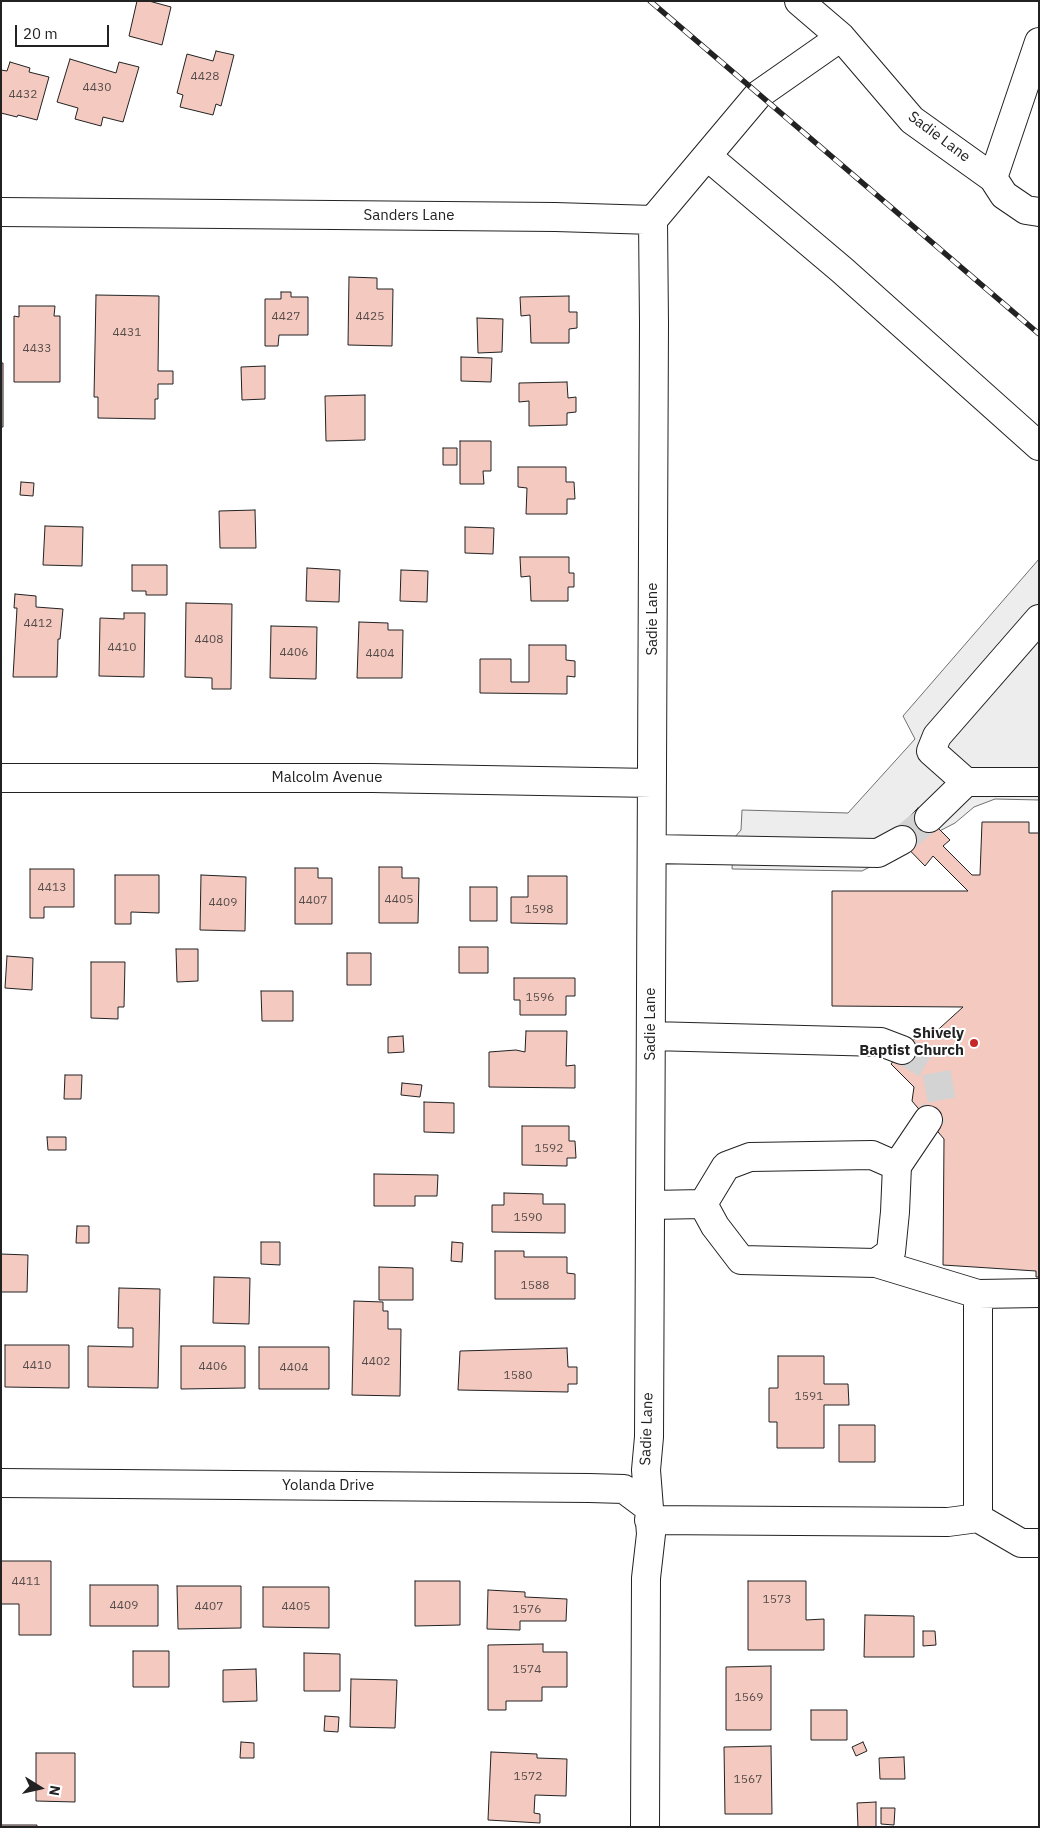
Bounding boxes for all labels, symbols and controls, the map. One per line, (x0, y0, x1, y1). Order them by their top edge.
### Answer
scale bar (18, 15, 111, 47)
text: 20 m (23, 24, 58, 43)
house number: 4428 (191, 70, 219, 84)
house number: 4430 (83, 81, 111, 95)
house number: 4432 (9, 88, 37, 102)
street label: Sadie Lane (904, 108, 974, 166)
street label: Sanders Lane (364, 207, 454, 225)
house number: 4427 (272, 310, 300, 324)
house number: 4425 (356, 310, 384, 324)
house number: 4431 (113, 326, 141, 340)
house number: 4433 (23, 342, 51, 356)
street label: Sadie Lane (644, 582, 662, 656)
house number: 4412 (24, 617, 52, 631)
house number: 4408 (195, 633, 223, 647)
house number: 4410 (108, 641, 136, 655)
house number: 4406 (280, 646, 308, 660)
house number: 4404 (366, 647, 394, 661)
street label: Malcolm Avenue (272, 769, 382, 787)
house number: 4413 (38, 881, 66, 895)
house number: 4405 (385, 893, 413, 907)
house number: 4407 (299, 894, 327, 908)
house number: 4409 (209, 896, 237, 910)
house number: 1598 (525, 903, 553, 917)
street label: Sadie Lane (642, 987, 660, 1061)
house number: 1596 (526, 991, 554, 1005)
place label: Shively Baptist Church (859, 1025, 964, 1060)
marker: Shively Baptist Church (968, 1037, 980, 1049)
house number: 1592 (535, 1142, 563, 1156)
house number: 1590 (514, 1211, 542, 1225)
house number: 1588 (521, 1279, 549, 1293)
house number: 4402 (362, 1355, 390, 1369)
house number: 4410 (23, 1359, 51, 1373)
house number: 4406 (199, 1360, 227, 1374)
house number: 4404 (280, 1361, 308, 1375)
house number: 1580 (504, 1369, 532, 1383)
house number: 1591 (795, 1390, 823, 1404)
street label: Sadie Lane (637, 1392, 657, 1466)
street label: Yolanda Drive (282, 1477, 374, 1495)
house number: 4411 (12, 1575, 40, 1589)
house number: 1573 (763, 1593, 791, 1607)
house number: 4409 (110, 1599, 138, 1613)
house number: 4407 (195, 1600, 223, 1614)
house number: 4405 (282, 1600, 310, 1614)
house number: 1576 (513, 1603, 541, 1617)
house number: 1574 (513, 1663, 541, 1677)
house number: 1569 (735, 1691, 763, 1705)
north arrow (15, 1763, 65, 1813)
house number: 1572 (514, 1770, 542, 1784)
house number: 1567 (734, 1773, 762, 1787)
text: N (45, 1784, 65, 1797)

